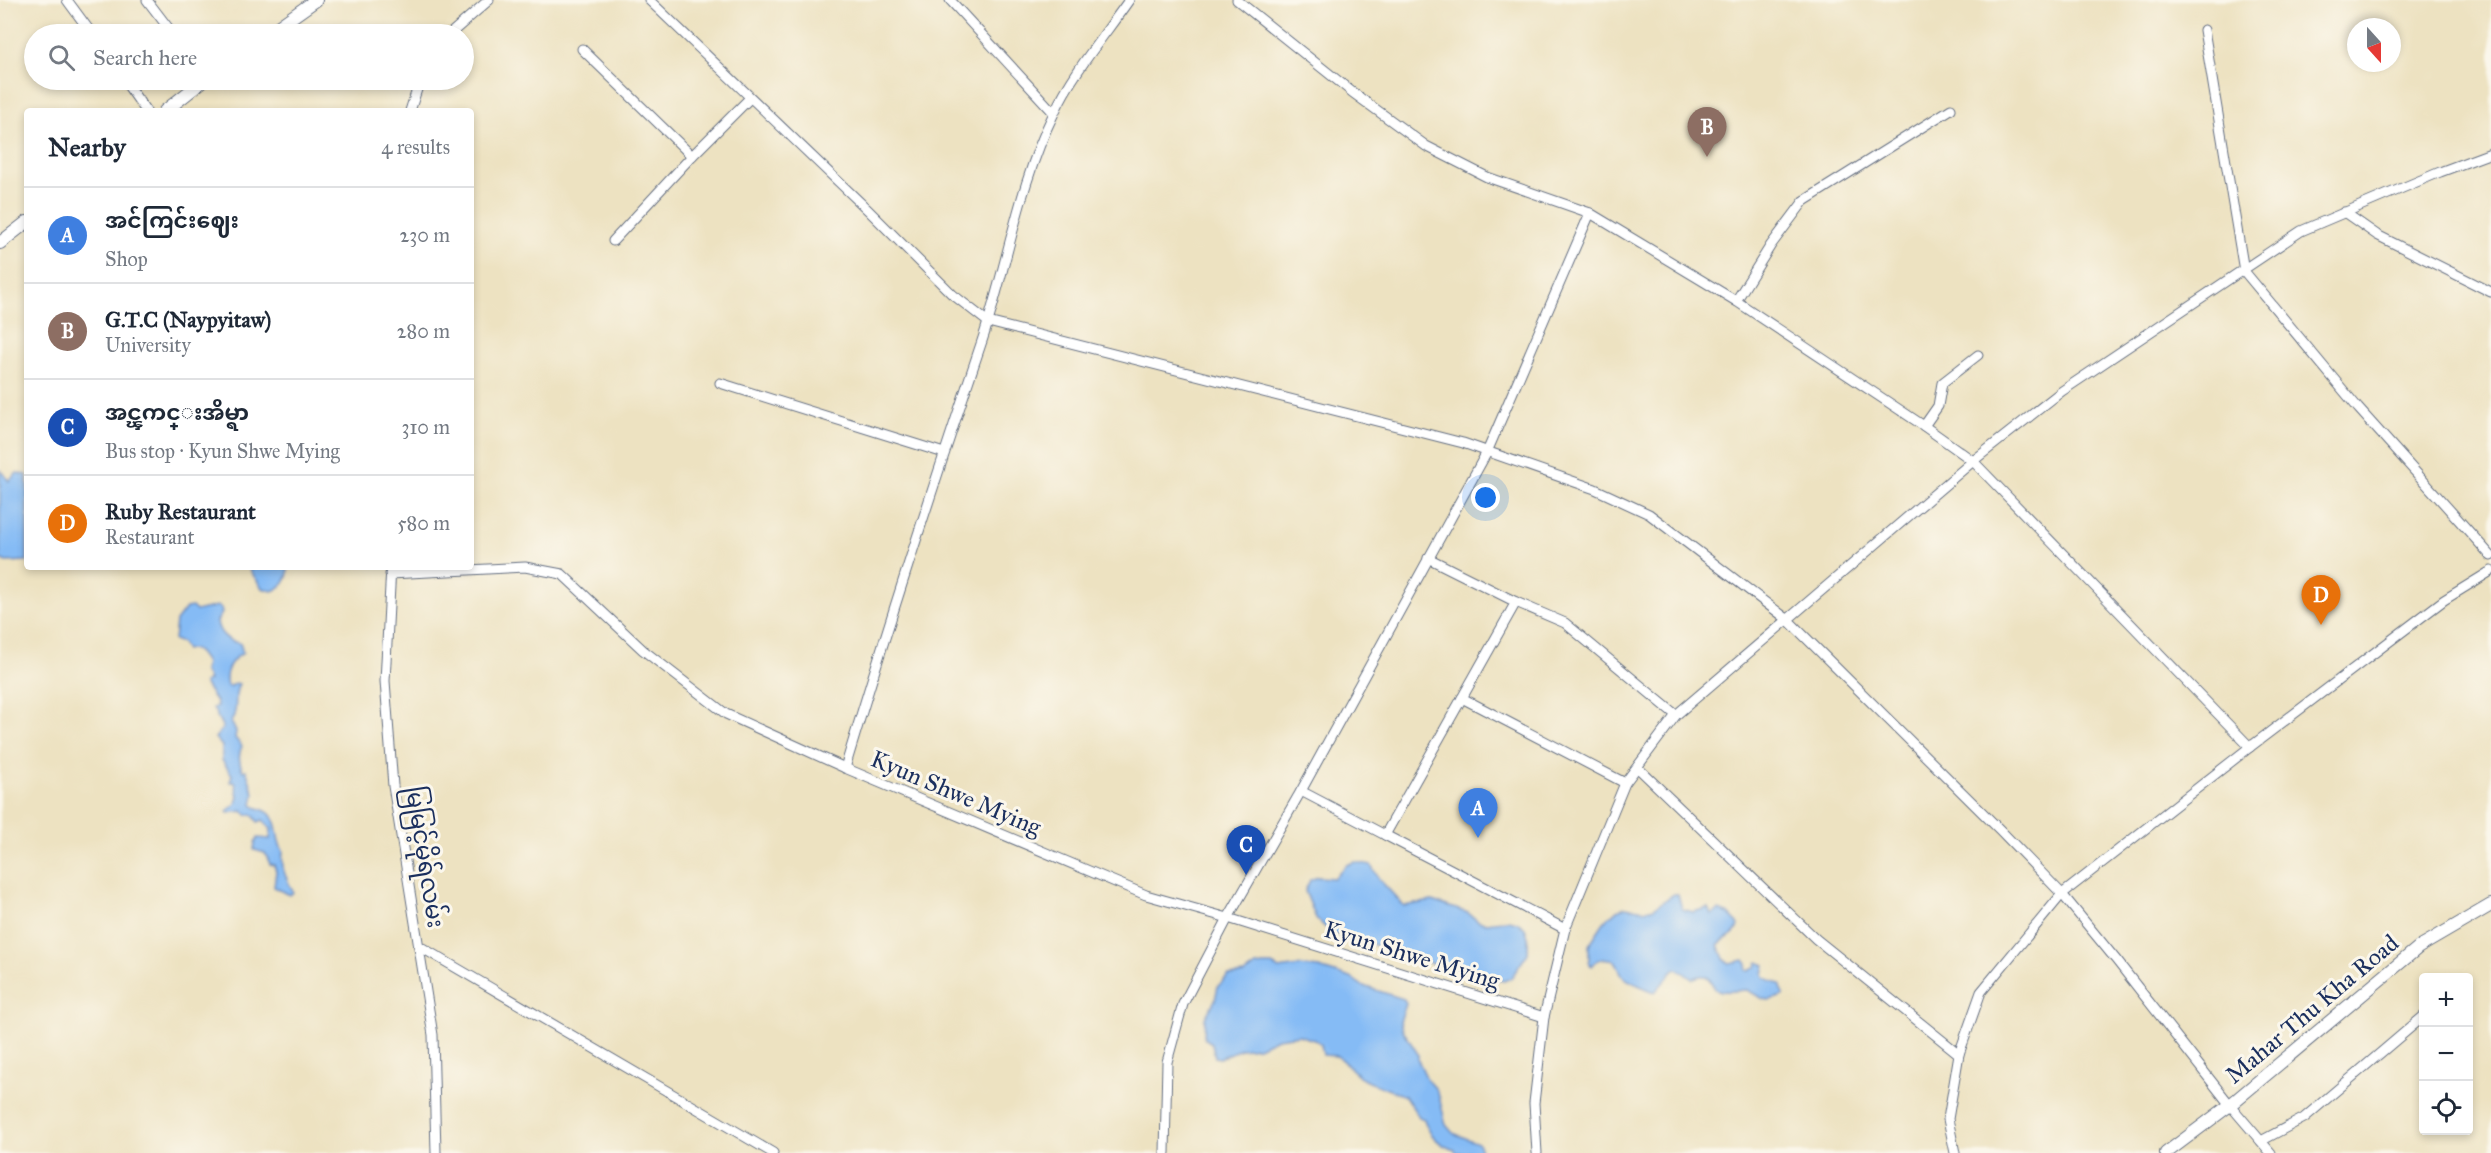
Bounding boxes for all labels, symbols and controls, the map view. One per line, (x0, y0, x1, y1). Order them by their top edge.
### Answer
north arrow (2347, 18, 2401, 72)
search box (24, 24, 474, 90)
icon: search (45, 41, 78, 74)
text: Search here (93, 44, 197, 71)
pin: B (1688, 108, 1726, 157)
text: Nearby (48, 131, 126, 163)
text: 4 results (381, 135, 450, 159)
text: အင်ကြင်းဈေး (105, 207, 239, 234)
text: A (61, 223, 74, 247)
text: 230 m (399, 223, 450, 247)
text: Shop (105, 247, 148, 271)
text: G.T.C (Naypyitaw) (105, 306, 271, 333)
text: B (61, 319, 74, 343)
text: 280 m (397, 319, 450, 343)
text: University (105, 333, 191, 357)
text: အင္ၾကင္းအိမ္ရာ (105, 399, 249, 426)
text: C (61, 415, 74, 439)
text: 310 m (401, 415, 450, 439)
text: Bus stop · Kyun Shwe Mying (105, 439, 340, 463)
your location (1471, 483, 1500, 512)
text: Ruby Restaurant (105, 498, 256, 525)
text: D (60, 511, 75, 535)
text: 580 m (397, 511, 450, 535)
text: Restaurant (105, 525, 195, 549)
pin: D (2302, 576, 2340, 625)
street label: Kyun Shwe Mying (866, 744, 1046, 843)
street label: မြမြင့်မိုရ်လမ်း (395, 784, 452, 931)
pin: A (1458, 788, 1498, 838)
pin: C (1226, 826, 1266, 875)
street label: Kyun Shwe Mying (1321, 914, 1504, 996)
street label: Mahar Thu Kha Road (2219, 928, 2405, 1090)
map controls (2419, 973, 2473, 1135)
button: + (2419, 973, 2473, 1027)
button: − (2419, 1027, 2473, 1081)
button: locate (2419, 1081, 2473, 1135)

